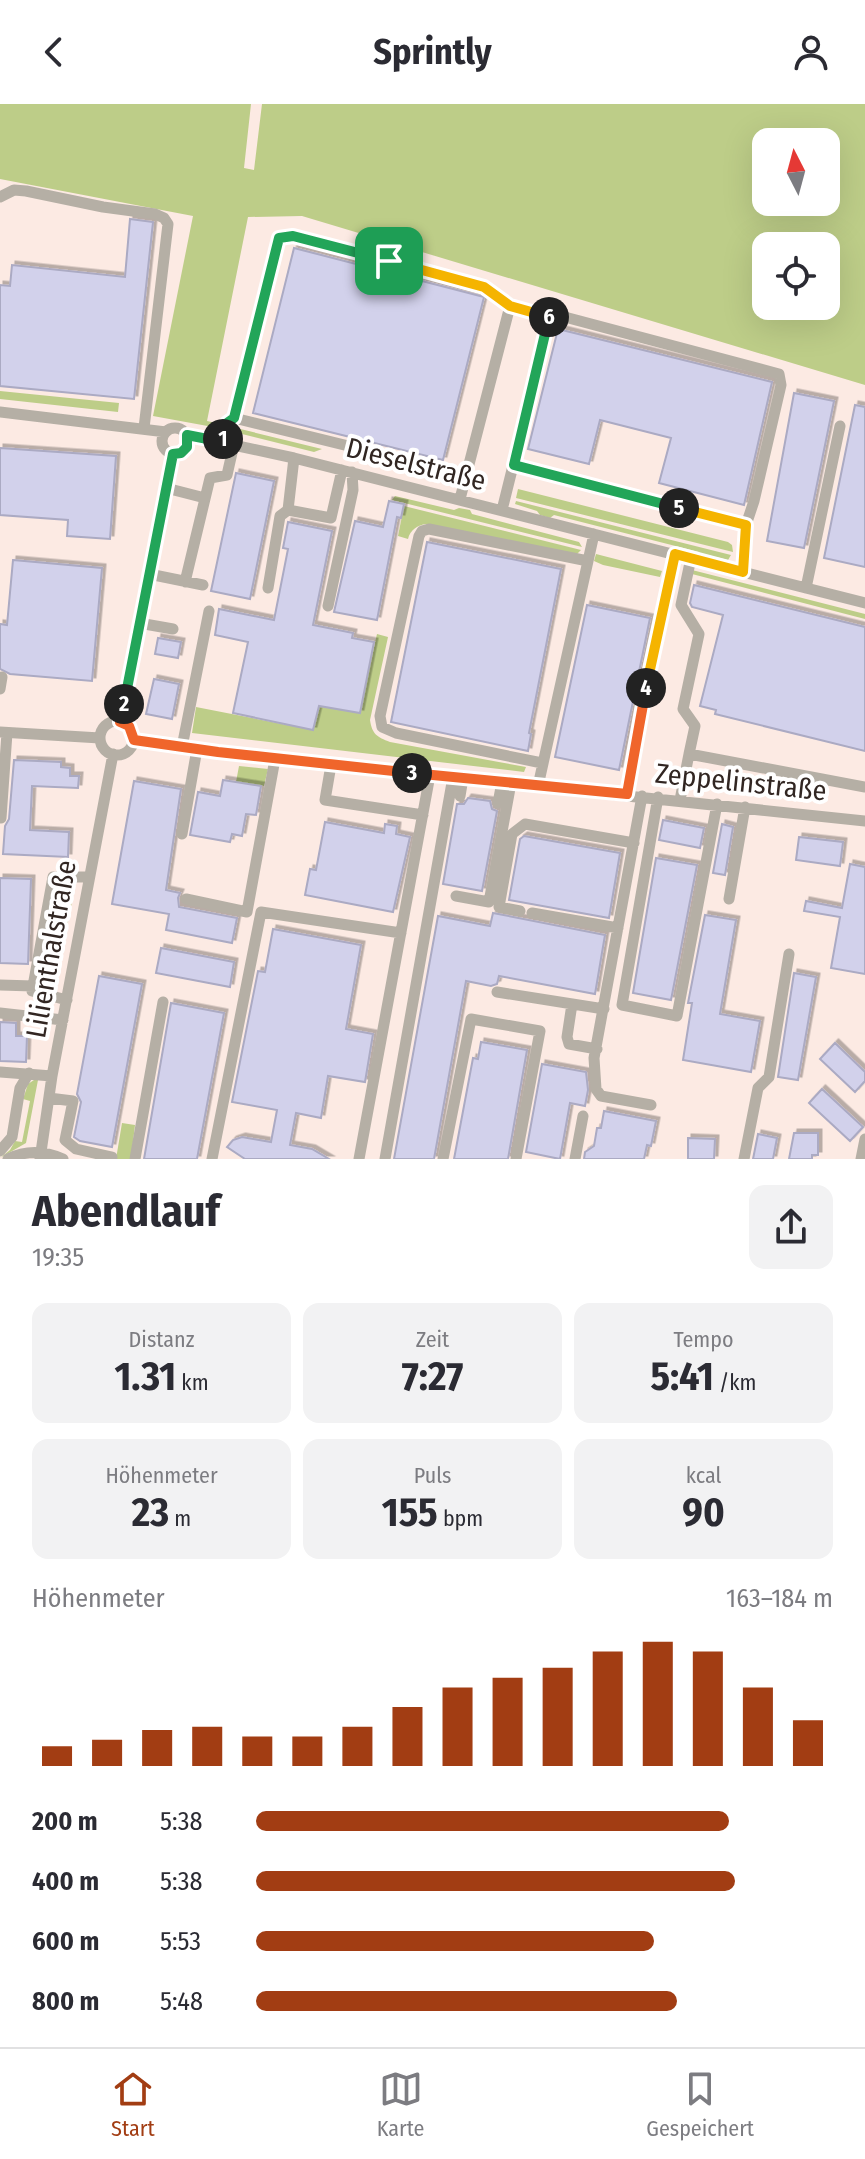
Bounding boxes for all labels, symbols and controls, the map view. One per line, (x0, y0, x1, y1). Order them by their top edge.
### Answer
icon: back (32, 30, 76, 74)
text: Sprintly (373, 30, 492, 74)
icon: person (789, 30, 833, 74)
north arrow (752, 128, 840, 216)
map controls (752, 128, 840, 320)
pin (355, 227, 423, 295)
button: locate (752, 232, 840, 320)
icon: arrive (367, 239, 411, 283)
pin: 6 (529, 297, 569, 337)
text: 6 (543, 303, 555, 330)
pin: 1 (203, 419, 243, 459)
text: 1 (218, 425, 228, 452)
street label: Dieselstraße (343, 431, 489, 497)
pin: 5 (659, 488, 699, 528)
text: 5 (674, 494, 684, 521)
pin: 4 (626, 668, 666, 708)
text: 4 (640, 674, 652, 701)
pin: 2 (104, 684, 144, 724)
text: 2 (119, 690, 129, 717)
pin: 3 (392, 753, 432, 793)
street label: Zeppelinstraße (654, 757, 828, 807)
text: 3 (407, 759, 417, 786)
street label: Lilienthalstraße (19, 858, 83, 1040)
text: Abendlauf (32, 1185, 220, 1238)
button: share (749, 1185, 833, 1269)
text: 19:35 (32, 1242, 84, 1273)
text: Distanz (129, 1326, 194, 1353)
text: Zeit (416, 1326, 449, 1353)
text: Tempo (673, 1326, 734, 1353)
text: 1.31 (114, 1353, 176, 1401)
text: 7:27 (402, 1353, 463, 1401)
text: 5:41 (650, 1353, 714, 1401)
text: km (176, 1369, 209, 1396)
text: /km (714, 1369, 757, 1396)
text: Höhenmeter (105, 1462, 218, 1489)
text: Puls (414, 1462, 451, 1489)
text: kcal (686, 1462, 721, 1489)
text: 23 (132, 1489, 169, 1537)
text: 155 (382, 1489, 438, 1537)
text: 90 (682, 1489, 725, 1537)
text: m (169, 1505, 191, 1532)
text: bpm (438, 1505, 483, 1532)
text: Höhenmeter (32, 1583, 165, 1614)
text: 163–184 m (726, 1583, 833, 1614)
text: 200 m (32, 1806, 98, 1837)
text: 5:38 (160, 1806, 202, 1837)
text: 400 m (32, 1866, 99, 1897)
text: 5:38 (160, 1866, 202, 1897)
text: 600 m (32, 1926, 99, 1957)
text: 5:53 (160, 1926, 201, 1957)
text: 800 m (32, 1986, 99, 2017)
text: 5:48 (160, 1986, 203, 2017)
tab: Start (111, 2067, 155, 2142)
tab: Karte (377, 2067, 424, 2142)
tab: Gespeichert (646, 2067, 754, 2142)

